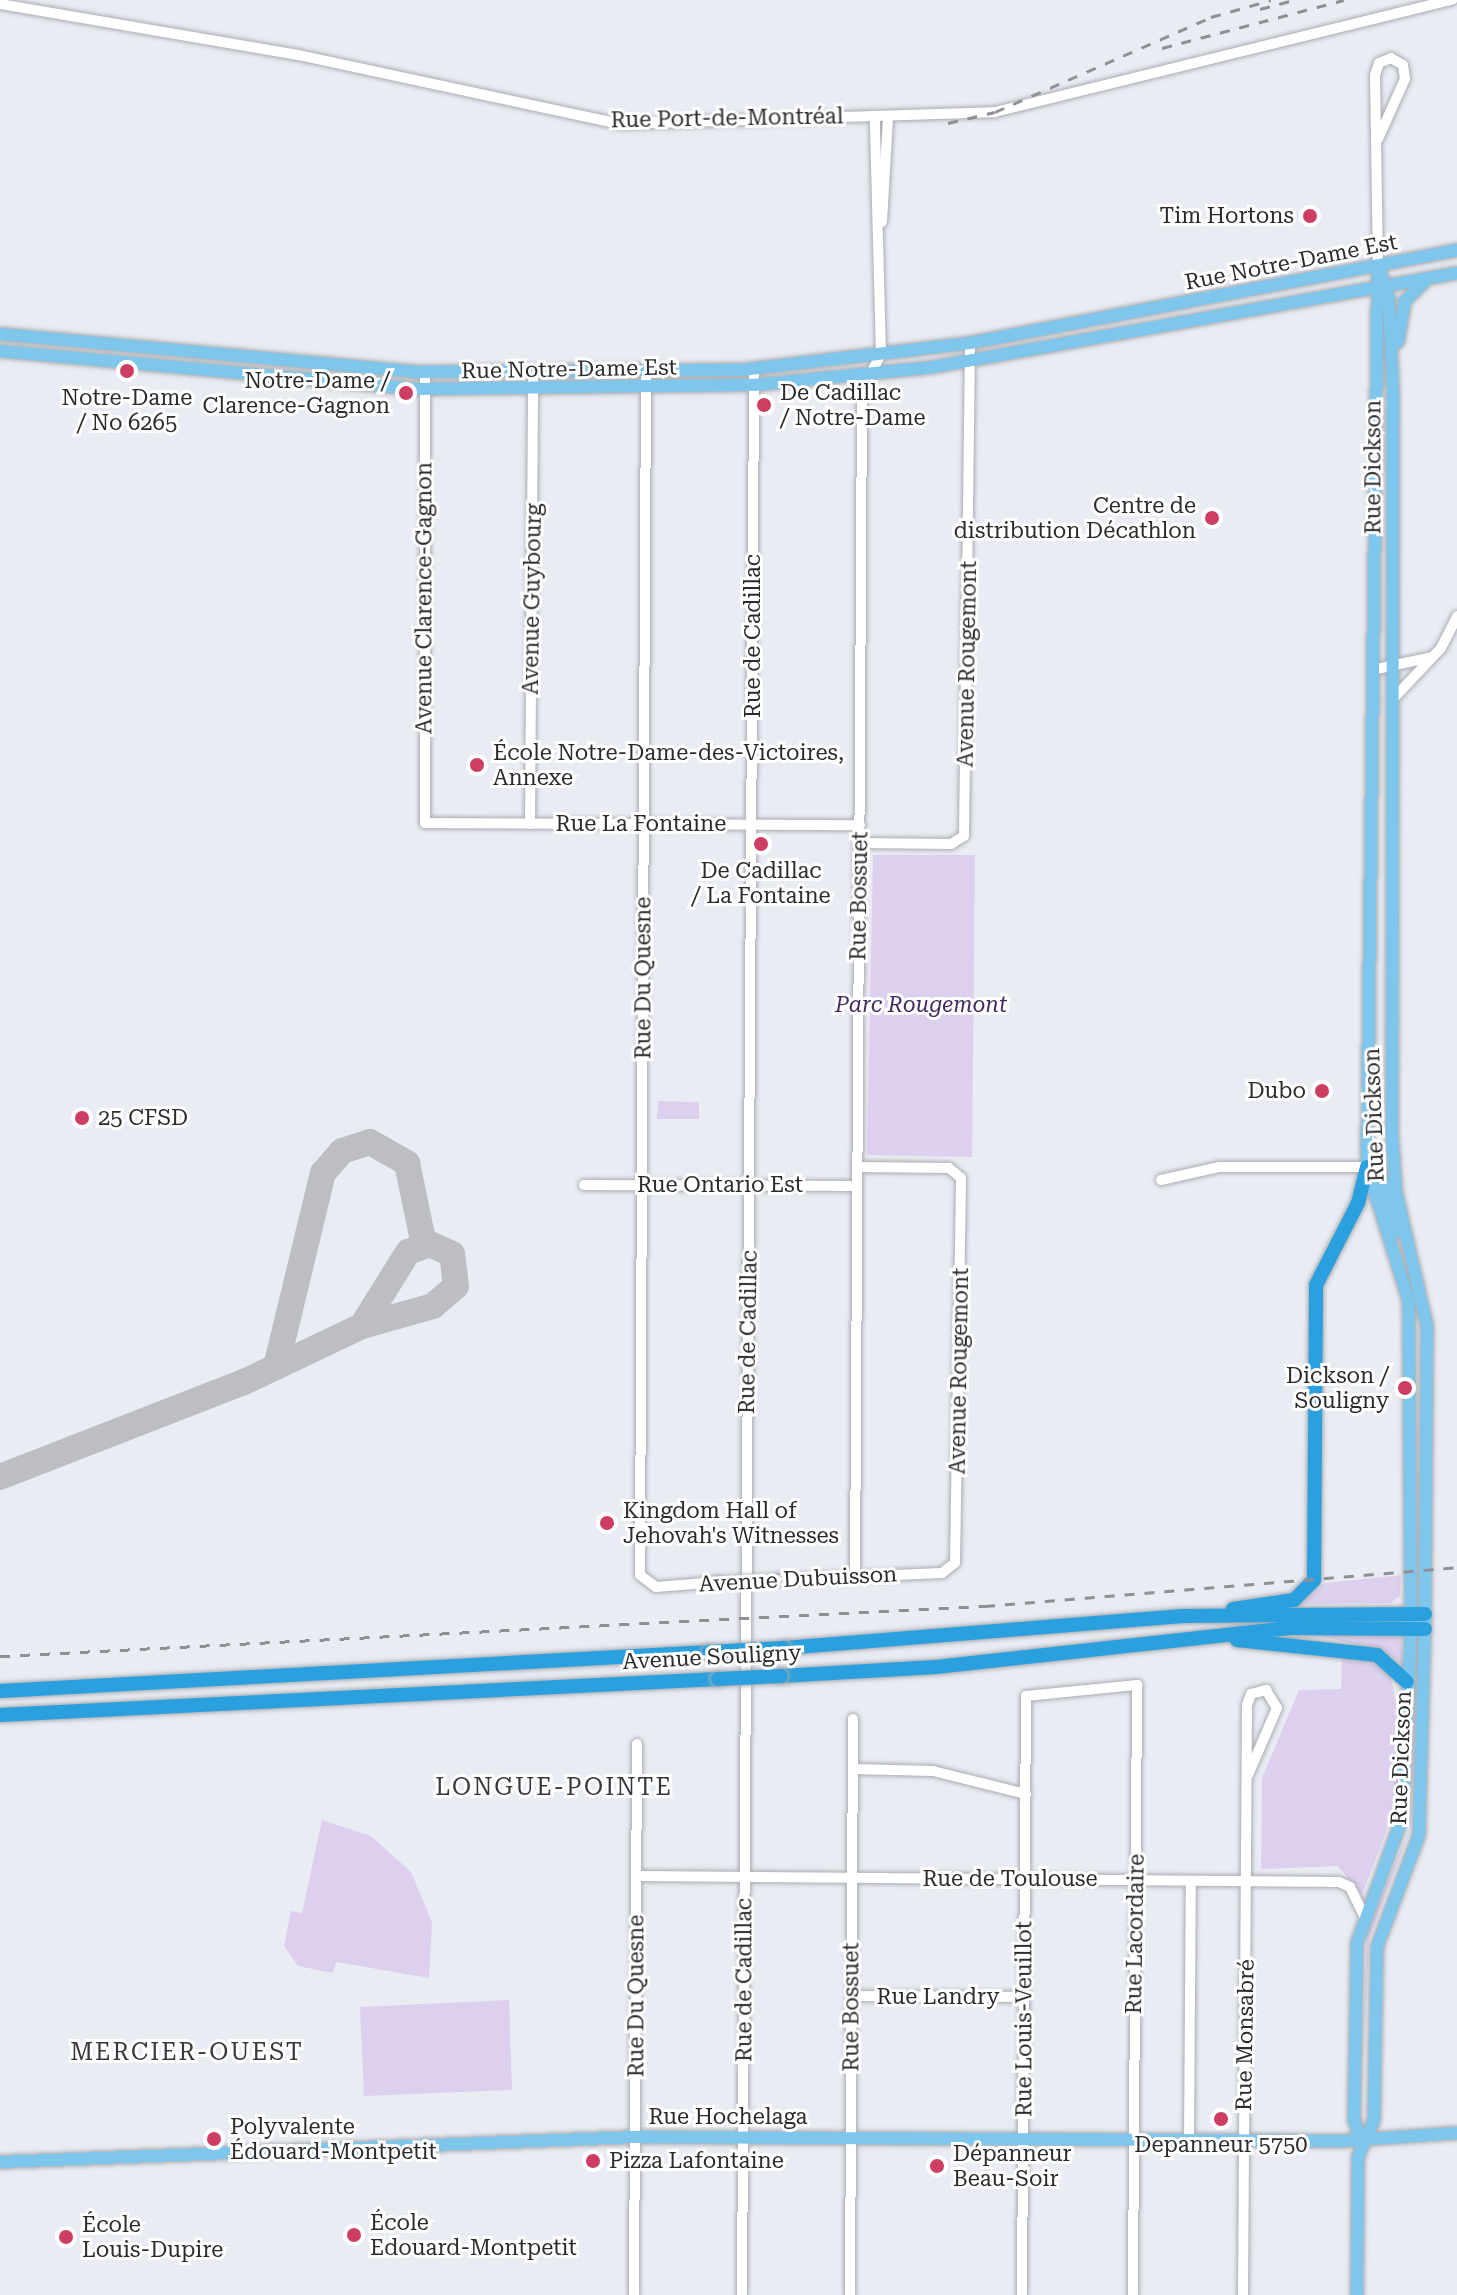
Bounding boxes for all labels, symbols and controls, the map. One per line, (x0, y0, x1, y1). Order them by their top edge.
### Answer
street label: Rue Port-de-Montréal (610, 103, 844, 133)
place label: Tim Hortons (1160, 203, 1294, 229)
marker: Tim Hortons (1301, 207, 1319, 225)
street label: Rue Notre-Dame Est (1183, 228, 1399, 296)
street label: Rue Notre-Dame Est (461, 354, 677, 384)
marker: Notre-Dame / No 6265 (118, 362, 136, 380)
place label: Notre-Dame / Clarence-Gagnon (203, 367, 390, 418)
place label: De Cadillac / Notre-Dame (780, 379, 926, 430)
place label: Notre-Dame / No 6265 (62, 384, 192, 436)
marker: Notre-Dame / Clarence-Gagnon (397, 384, 415, 402)
marker: De Cadillac / Notre-Dame (755, 396, 773, 414)
street label: Rue Dickson (1360, 400, 1386, 534)
street label: Avenue Clarence-Gagnon (411, 462, 437, 734)
place label: Centre de distribution Décathlon (954, 492, 1196, 544)
street label: Avenue Guybourg (517, 503, 547, 695)
marker: Centre de distribution Décathlon (1203, 509, 1221, 527)
street label: Rue de Cadillac (740, 554, 766, 718)
street label: Avenue Rougemont (952, 560, 982, 768)
place label: École Notre-Dame-des-Victoires, Annexe (493, 739, 844, 790)
marker: École Notre-Dame-des-Victoires, Annexe (468, 756, 486, 774)
street label: Rue La Fontaine (556, 811, 726, 837)
street label: Rue Bossuet (845, 831, 873, 961)
marker: De Cadillac / La Fontaine (752, 835, 770, 853)
place label: De Cadillac / La Fontaine (691, 857, 831, 908)
street label: Rue Du Quesne (630, 897, 656, 1059)
park label: Parc Rougemont (835, 992, 1007, 1018)
street label: Rue Dickson (1358, 1047, 1390, 1183)
place label: Dubo (1248, 1078, 1306, 1104)
marker: Dubo (1313, 1082, 1331, 1100)
place label: 25 CFSD (98, 1105, 188, 1131)
marker: 25 CFSD (73, 1109, 91, 1127)
street label: Rue Ontario Est (637, 1172, 803, 1198)
street label: Rue de Cadillac (733, 1250, 763, 1414)
street label: Avenue Rougemont (944, 1267, 974, 1475)
place label: Dickson / Souligny (1286, 1362, 1389, 1414)
marker: Dickson / Souligny (1396, 1379, 1414, 1397)
place label: Kingdom Hall of Jehovah's Witnesses (623, 1497, 839, 1548)
marker: Kingdom Hall of Jehovah's Witnesses (598, 1514, 616, 1532)
street label: Avenue Dubuisson (698, 1561, 898, 1597)
street label: Avenue Souligny (622, 1639, 802, 1675)
street label: Rue Dickson (1385, 1690, 1417, 1826)
district label: LONGUE-POINTE (435, 1774, 673, 1802)
street label: Rue Lacordaire (1120, 1854, 1150, 2014)
street label: Rue de Toulouse (923, 1866, 1097, 1892)
street label: Rue de Cadillac (731, 1898, 757, 2062)
street label: Rue Du Quesne (623, 1915, 649, 2077)
street label: Rue Louis-Veuillot (1011, 1921, 1037, 2117)
street label: Rue Bossuet (838, 1942, 864, 2072)
street label: Rue Monsabré (1230, 1959, 1260, 2111)
street label: Rue Landry (877, 1984, 999, 2010)
district label: MERCIER-OUEST (70, 2039, 304, 2067)
street label: Rue Hochelaga (648, 2104, 808, 2130)
marker: Depanneur 5750 (1212, 2110, 1230, 2128)
place label: Polyvalente Édouard-Montpetit (230, 2113, 437, 2164)
marker: Polyvalente Édouard-Montpetit (205, 2130, 223, 2148)
place label: Depanneur 5750 (1134, 2132, 1308, 2158)
place label: Dépanneur Beau-Soir (953, 2140, 1072, 2192)
place label: Pizza Lafontaine (609, 2148, 784, 2174)
marker: Pizza Lafontaine (584, 2152, 602, 2170)
marker: Dépanneur Beau-Soir (928, 2157, 946, 2175)
place label: École Edouard-Montpetit (370, 2209, 577, 2260)
place label: École Louis-Dupire (82, 2211, 223, 2262)
marker: École Edouard-Montpetit (345, 2226, 363, 2244)
marker: École Louis-Dupire (57, 2228, 75, 2246)

